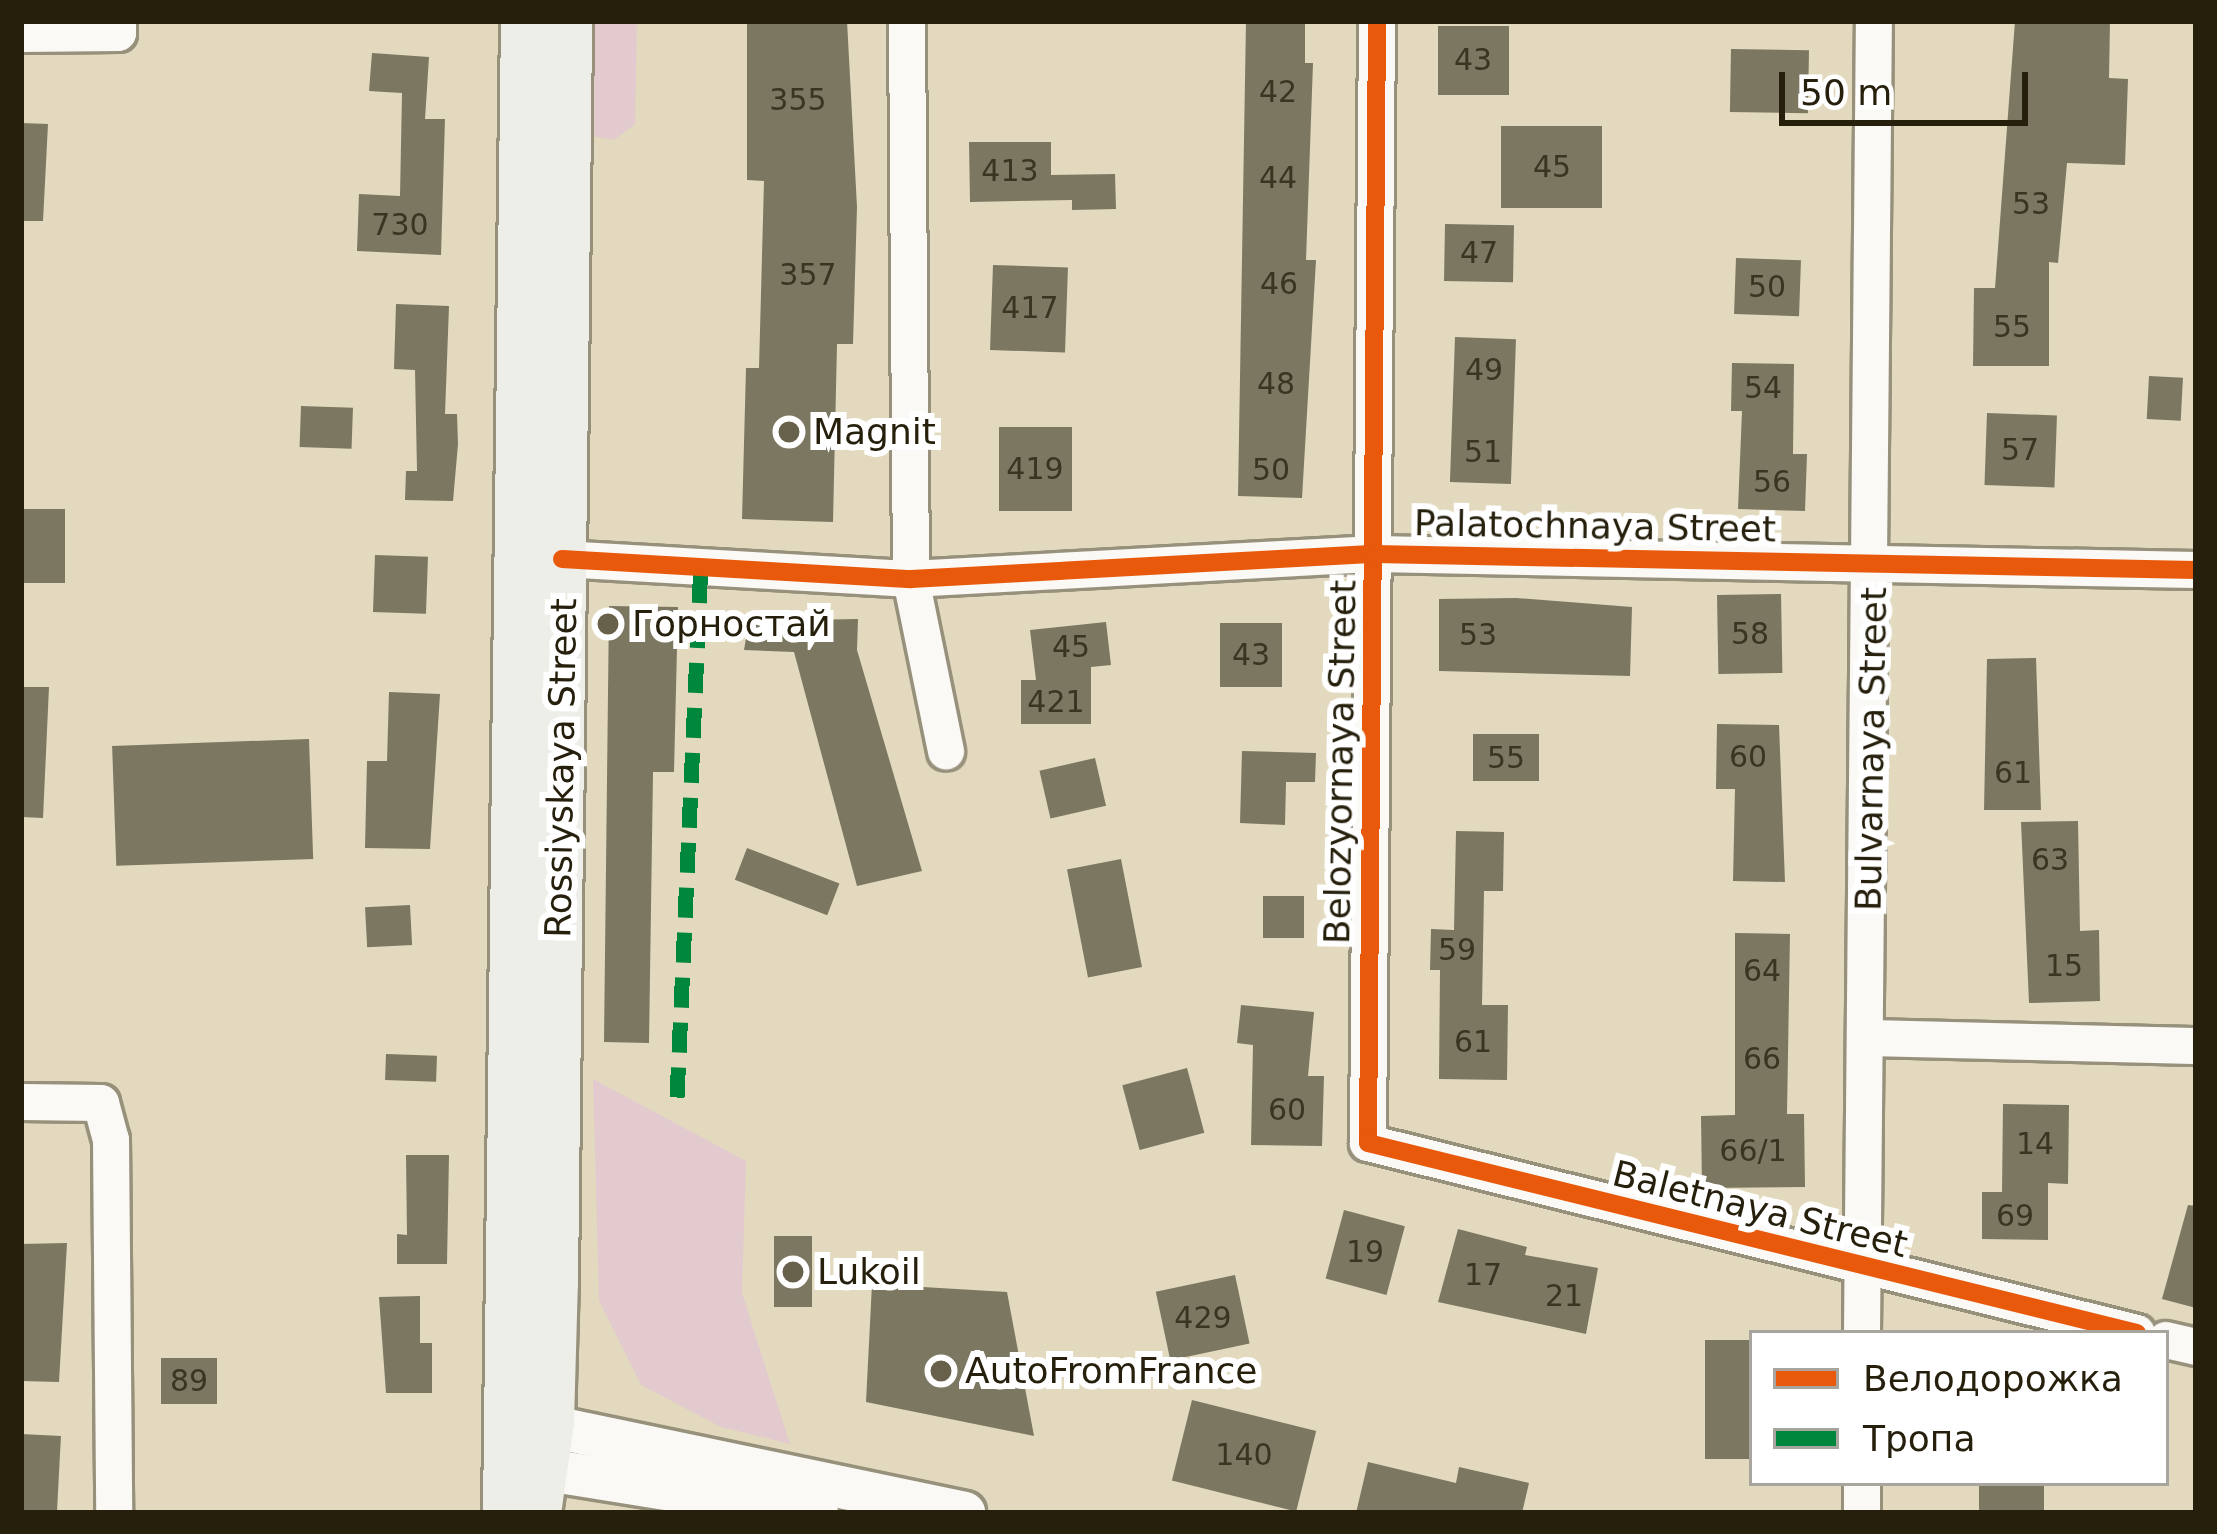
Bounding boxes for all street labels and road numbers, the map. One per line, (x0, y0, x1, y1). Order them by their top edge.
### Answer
street label: Palatochnaya Street (1414, 501, 1776, 551)
street label: Belozyornaya Street (1315, 579, 1365, 945)
street label: Bulvarnaya Street (1847, 587, 1895, 911)
street label: Rossiyskaya Street (536, 598, 586, 938)
street label: Baletnaya Street (1608, 1151, 1912, 1267)

